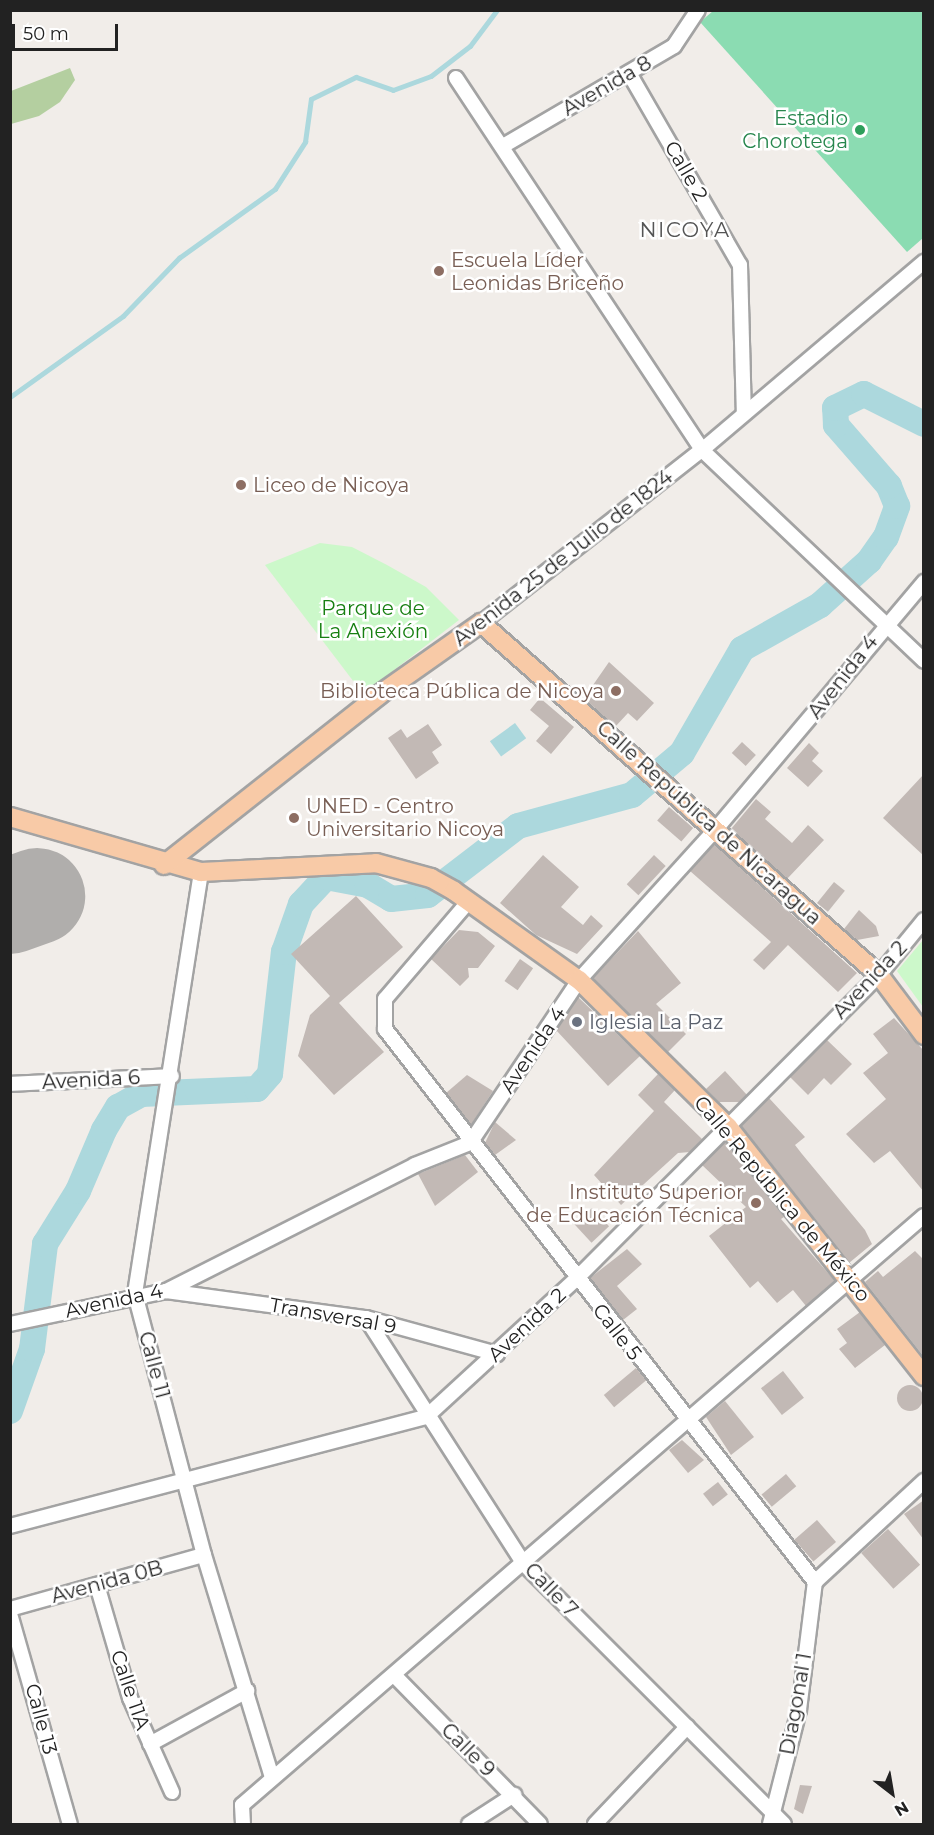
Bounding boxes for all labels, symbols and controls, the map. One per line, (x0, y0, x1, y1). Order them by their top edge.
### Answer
scale bar (15, 12, 122, 50)
text: 50 m (23, 23, 69, 45)
street label: Avenida 8 (558, 51, 656, 121)
place label: Estadio Chorotega (742, 106, 848, 153)
marker: Estadio Chorotega (853, 123, 867, 137)
street label: Calle 2 (659, 137, 713, 205)
district label: NICOYA (640, 217, 730, 243)
place label: Escuela Líder Leonidas Briceño (451, 248, 624, 295)
marker: Escuela Líder Leonidas Briceño (432, 264, 446, 278)
street label: Avenida 25 de Julio de 1824 (449, 465, 677, 651)
place label: Liceo de Nicoya (253, 473, 409, 497)
marker: Liceo de Nicoya (234, 478, 248, 492)
park label: Parque de La Anexión (318, 596, 428, 643)
street label: Avenida 4 (803, 631, 883, 723)
place label: Biblioteca Pública de Nicoya (320, 679, 604, 703)
marker: Biblioteca Pública de Nicoya (609, 684, 623, 698)
street label: Calle República de Nicaragua (592, 716, 826, 930)
place label: UNED - Centro Universitario Nicoya (306, 795, 504, 842)
marker: UNED - Centro Universitario Nicoya (287, 811, 301, 825)
street label: Avenida 2 (828, 936, 912, 1024)
street label: Avenida 4 (495, 1002, 571, 1098)
place label: Iglesia La Paz (589, 1010, 723, 1034)
marker: Iglesia La Paz (570, 1015, 584, 1029)
street label: Avenida 6 (41, 1065, 141, 1095)
street label: Calle República de México (689, 1091, 875, 1307)
place label: Instituto Superior de Educación Técnica (526, 1180, 744, 1227)
marker: Instituto Superior de Educación Técnica (749, 1196, 763, 1210)
street label: Avenida 4 (63, 1279, 165, 1323)
street label: Avenida 2 (483, 1283, 571, 1367)
street label: Transversal 9 (268, 1293, 398, 1339)
street label: Calle 5 (587, 1299, 647, 1365)
street label: Calle 11 (134, 1329, 174, 1401)
street label: Avenida 0B (49, 1556, 165, 1608)
street label: Calle 7 (520, 1558, 582, 1622)
street label: Calle 11A (105, 1647, 155, 1733)
street label: Diagonal 1 (775, 1651, 817, 1757)
street label: Calle 13 (20, 1681, 62, 1757)
street label: Calle 9 (436, 1718, 500, 1782)
north arrow (862, 1763, 922, 1823)
text: N (891, 1797, 912, 1820)

